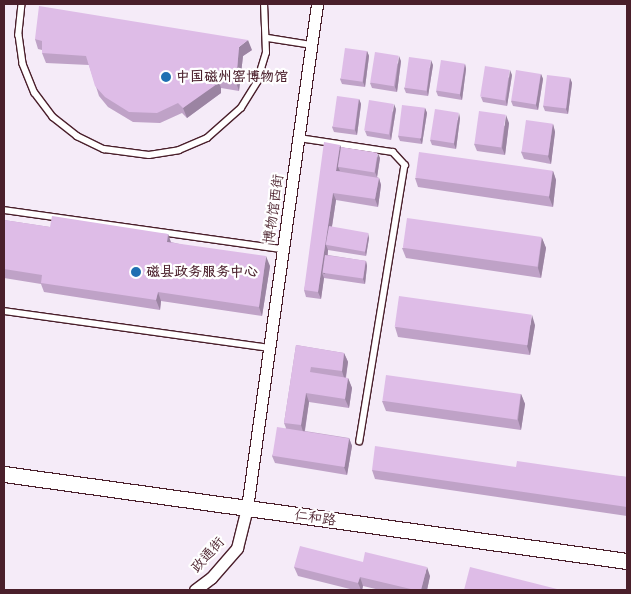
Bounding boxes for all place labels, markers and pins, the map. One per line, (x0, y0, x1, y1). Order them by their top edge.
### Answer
place label: 中国磁州窑博物馆 (176, 69, 288, 85)
marker: 中国磁州窑博物馆 (160, 71, 172, 83)
place label: 磁县政务服务中心 (146, 264, 258, 280)
marker: 磁县政务服务中心 (130, 266, 142, 278)

